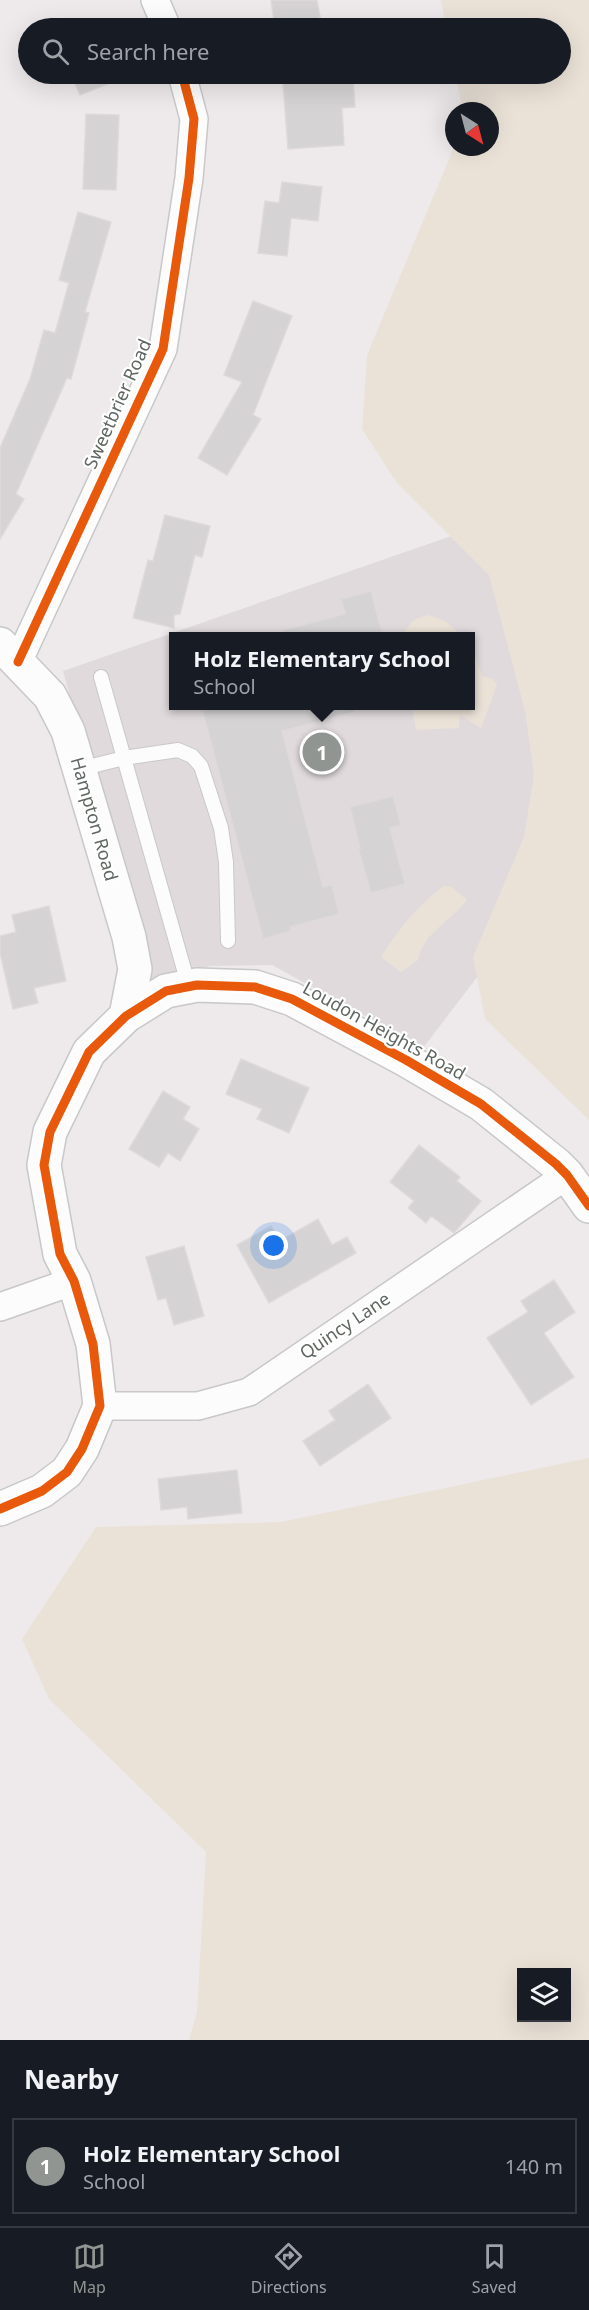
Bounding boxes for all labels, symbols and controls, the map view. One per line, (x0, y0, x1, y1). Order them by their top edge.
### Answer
search box (18, 18, 571, 84)
icon: search (39, 35, 72, 68)
text: Search here (87, 36, 209, 66)
north arrow (445, 102, 499, 156)
street label: Sweetbrier Road (78, 335, 156, 472)
popup (169, 632, 475, 710)
text: Holz Elementary School (193, 643, 451, 673)
text: School (193, 673, 256, 700)
pin: 1 (302, 730, 342, 774)
street label: Hampton Road (66, 754, 124, 883)
street label: Loudon Heights Road (299, 975, 470, 1085)
your location (259, 1231, 288, 1260)
street label: Quincy Lane (295, 1286, 394, 1364)
map controls (517, 1968, 571, 2022)
button: layers (517, 1968, 571, 2022)
text: Nearby (24, 2061, 119, 2097)
text: Holz Elementary School (83, 2138, 340, 2168)
text: 1 (40, 2153, 51, 2180)
text: 140 m (505, 2153, 563, 2180)
text: School (83, 2168, 145, 2195)
tab: Map (72, 2240, 106, 2298)
tab: Directions (251, 2240, 327, 2298)
tab: Saved (472, 2240, 516, 2298)

